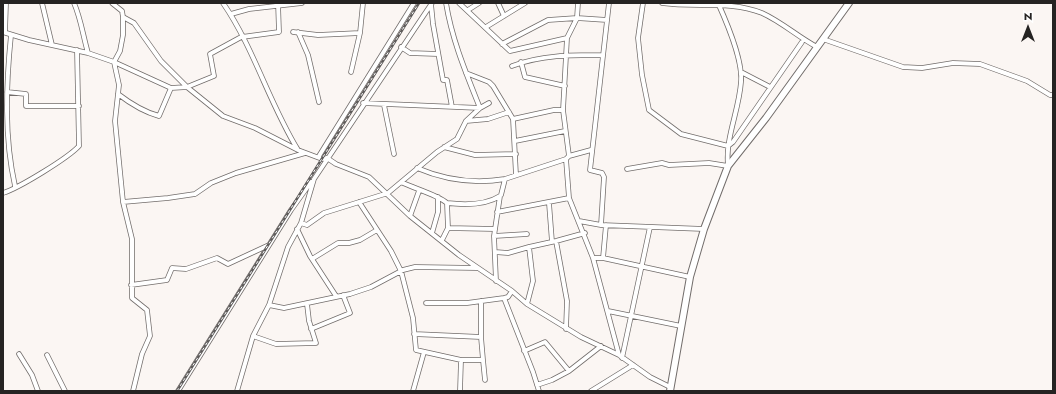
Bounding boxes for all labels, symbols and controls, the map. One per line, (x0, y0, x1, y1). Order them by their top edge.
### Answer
north arrow (1008, 8, 1048, 48)
text: N (1024, 8, 1032, 24)

